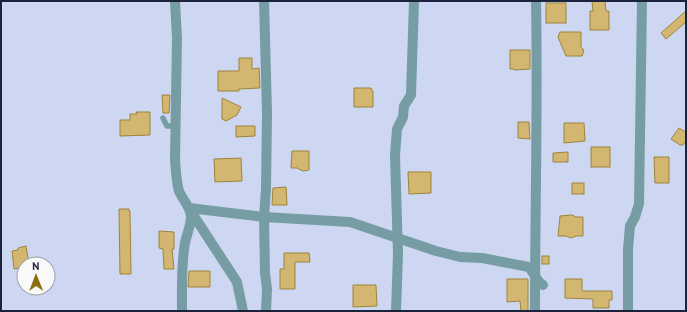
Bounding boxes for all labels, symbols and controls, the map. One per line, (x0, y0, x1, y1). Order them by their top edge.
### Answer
north arrow (16, 256, 56, 296)
text: N (32, 259, 40, 273)

